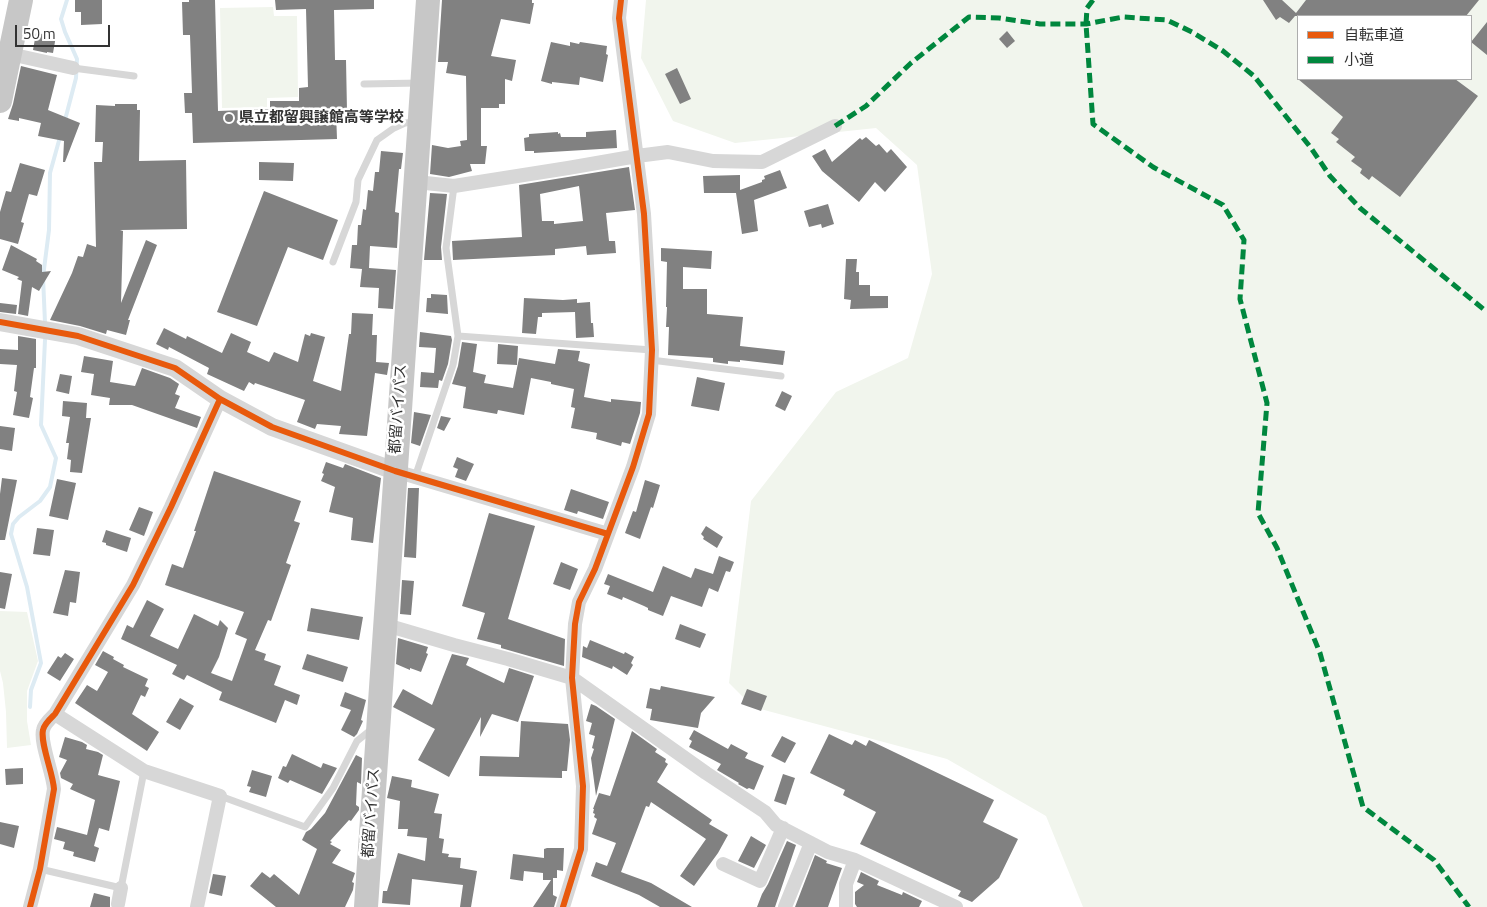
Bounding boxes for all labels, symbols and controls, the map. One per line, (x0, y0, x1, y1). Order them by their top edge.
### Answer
scale bar (18, 15, 112, 47)
legend (1297, 15, 1472, 80)
text: 50 m (23, 22, 56, 45)
text: 自転車道 (1344, 23, 1404, 46)
text: 小道 (1344, 48, 1374, 71)
place label: 県立都留興譲館高等学校 (239, 109, 404, 127)
marker: 県立都留興譲館高等学校 (223, 112, 235, 124)
street label: 都留バイパス (387, 363, 411, 455)
street label: 都留バイパス (360, 767, 384, 859)

